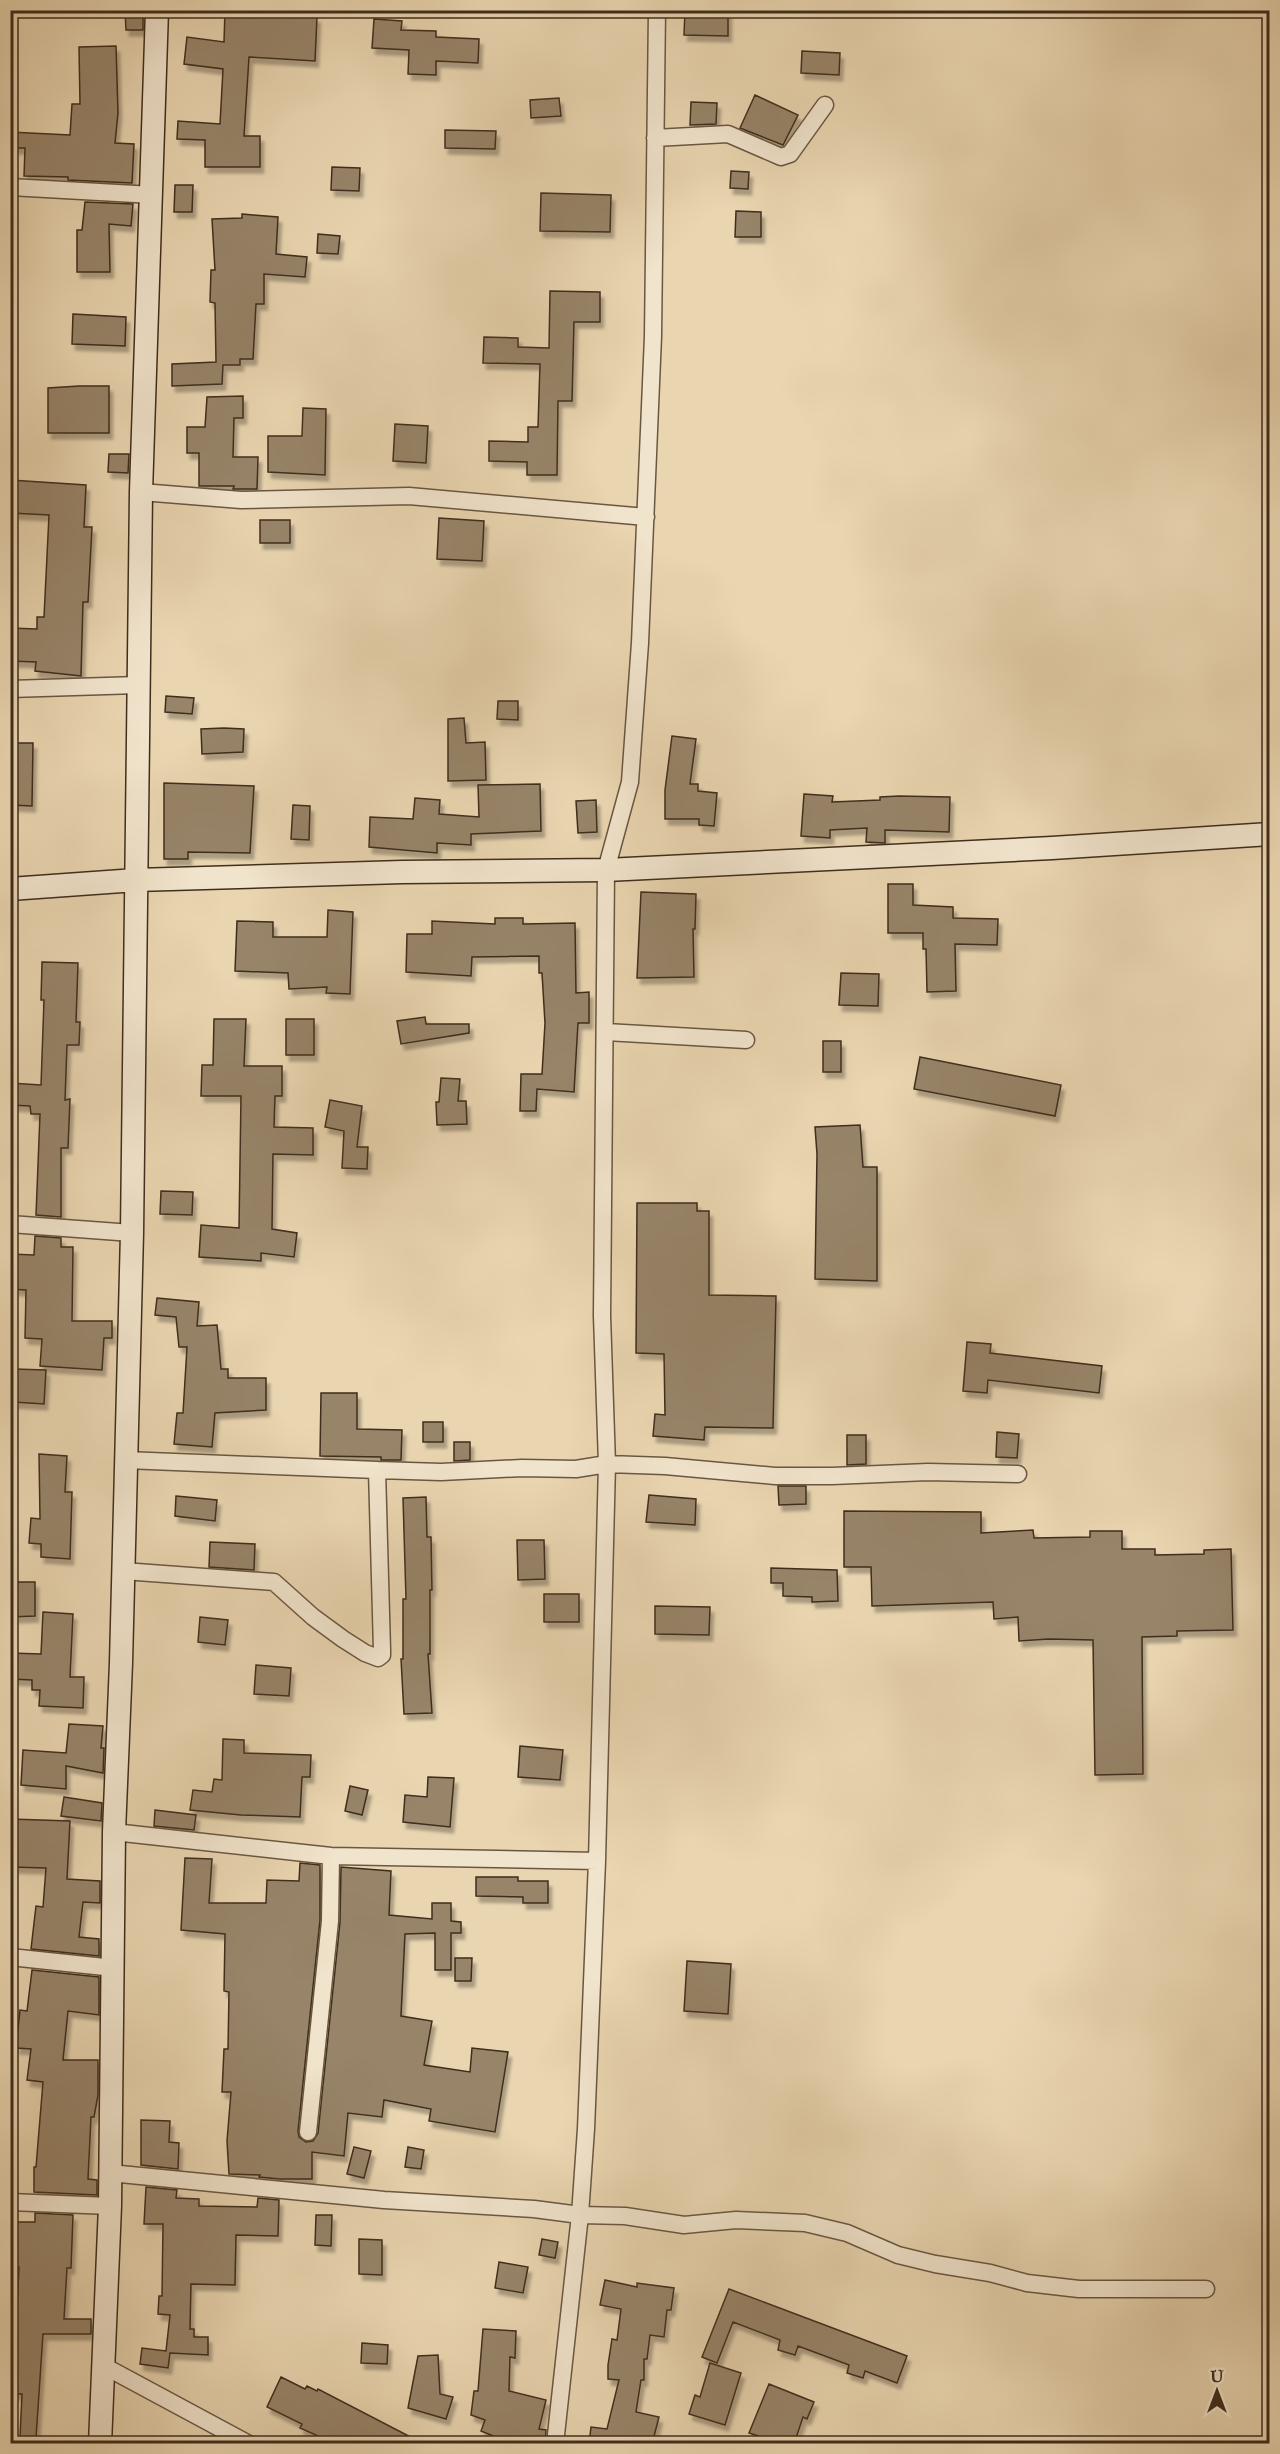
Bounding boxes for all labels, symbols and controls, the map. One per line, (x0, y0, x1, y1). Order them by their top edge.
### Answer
north arrow (1187, 2361, 1247, 2421)
text: U (1210, 2367, 1224, 2387)

